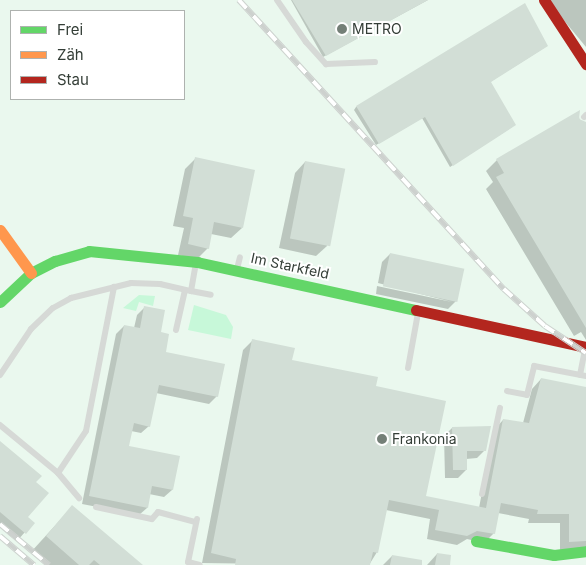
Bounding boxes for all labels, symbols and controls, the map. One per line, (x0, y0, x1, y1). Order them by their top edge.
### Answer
legend (10, 10, 185, 100)
text: Frei (57, 20, 83, 39)
place label: METRO (352, 21, 402, 37)
marker: METRO (336, 23, 348, 35)
text: Zäh (57, 45, 84, 64)
text: Stau (57, 70, 89, 89)
street label: Im Starkfeld (249, 250, 331, 282)
place label: Frankonia (392, 431, 457, 447)
marker: Frankonia (376, 433, 388, 445)

